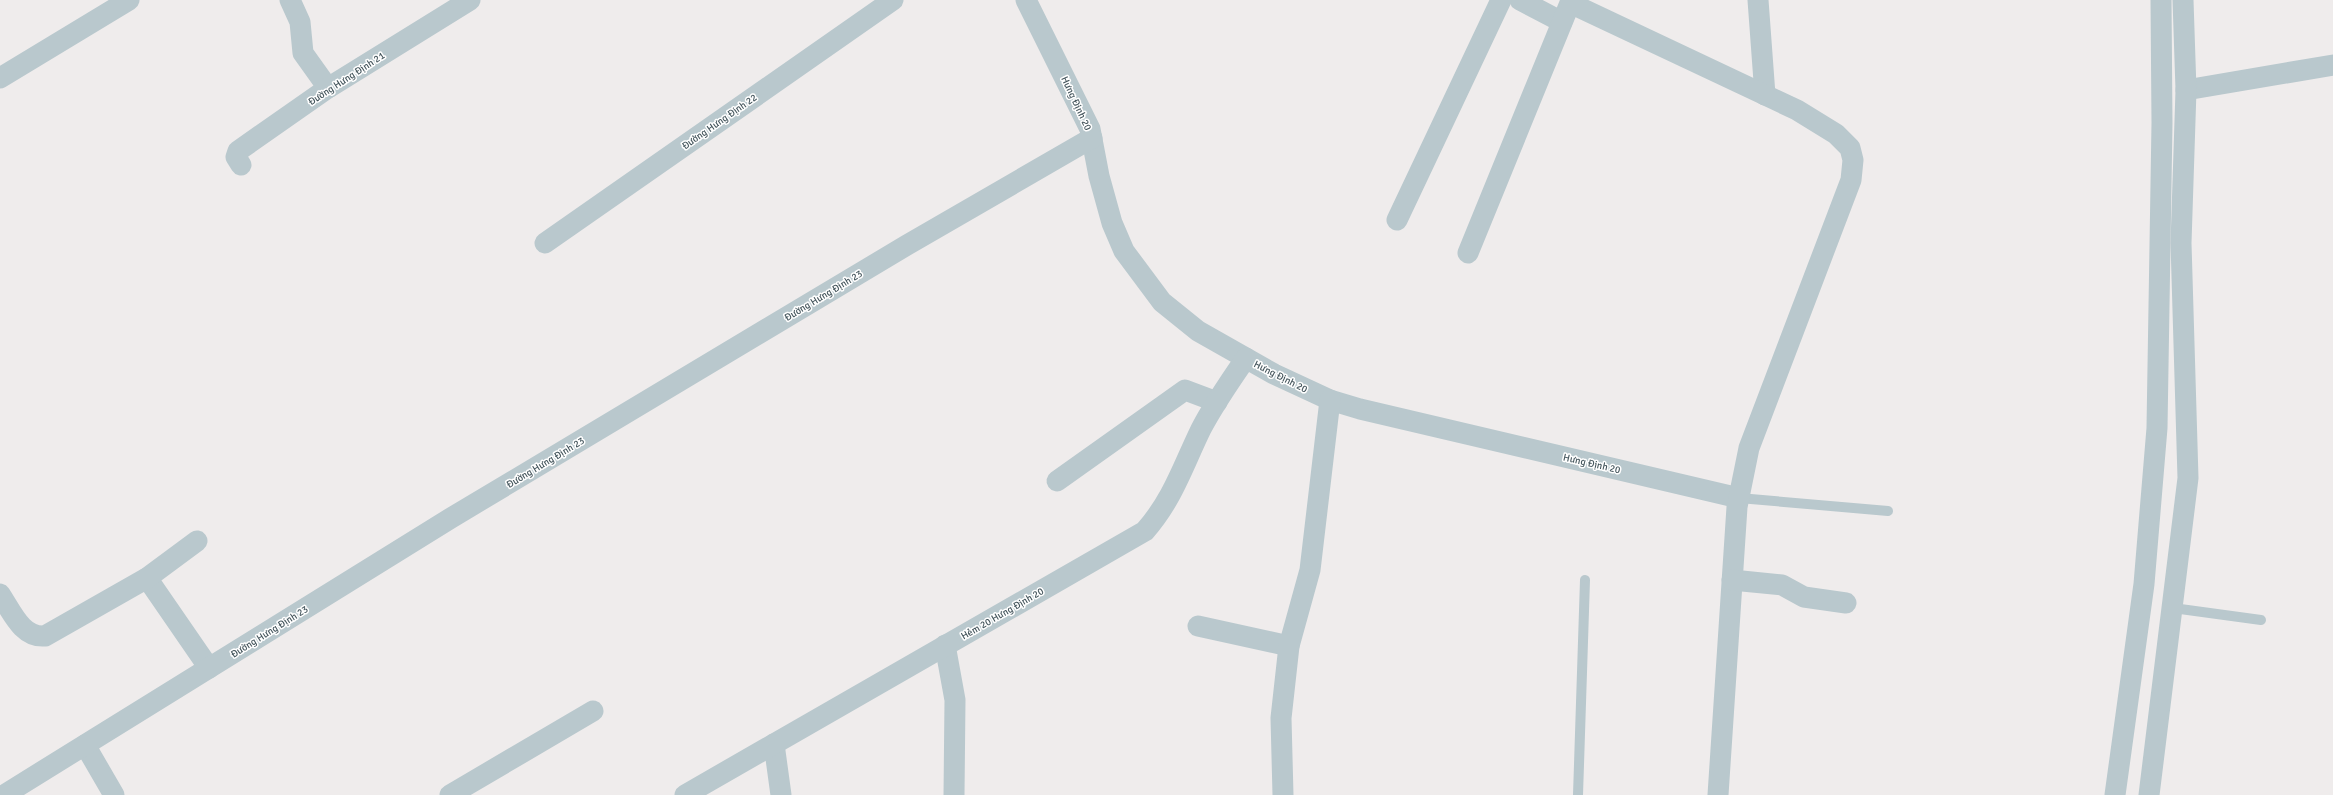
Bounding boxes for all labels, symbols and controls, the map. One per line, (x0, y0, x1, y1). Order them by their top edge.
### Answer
street label: Đường Hưng Định 21 (306, 50, 387, 108)
street label: Hưng Định 20 (1058, 74, 1094, 132)
street label: Đường Hưng Định 22 (680, 91, 759, 152)
street label: Đường Hưng Định 23 (782, 268, 865, 324)
street label: Hưng Định 20 (1252, 358, 1309, 396)
street label: Đường Hưng Định 23 (504, 435, 587, 491)
street label: Hưng Định 20 (1562, 452, 1622, 476)
street label: Hẻm 20 Hưng Định 20 (959, 585, 1046, 642)
street label: Đường Hưng Định 23 (229, 603, 310, 660)

